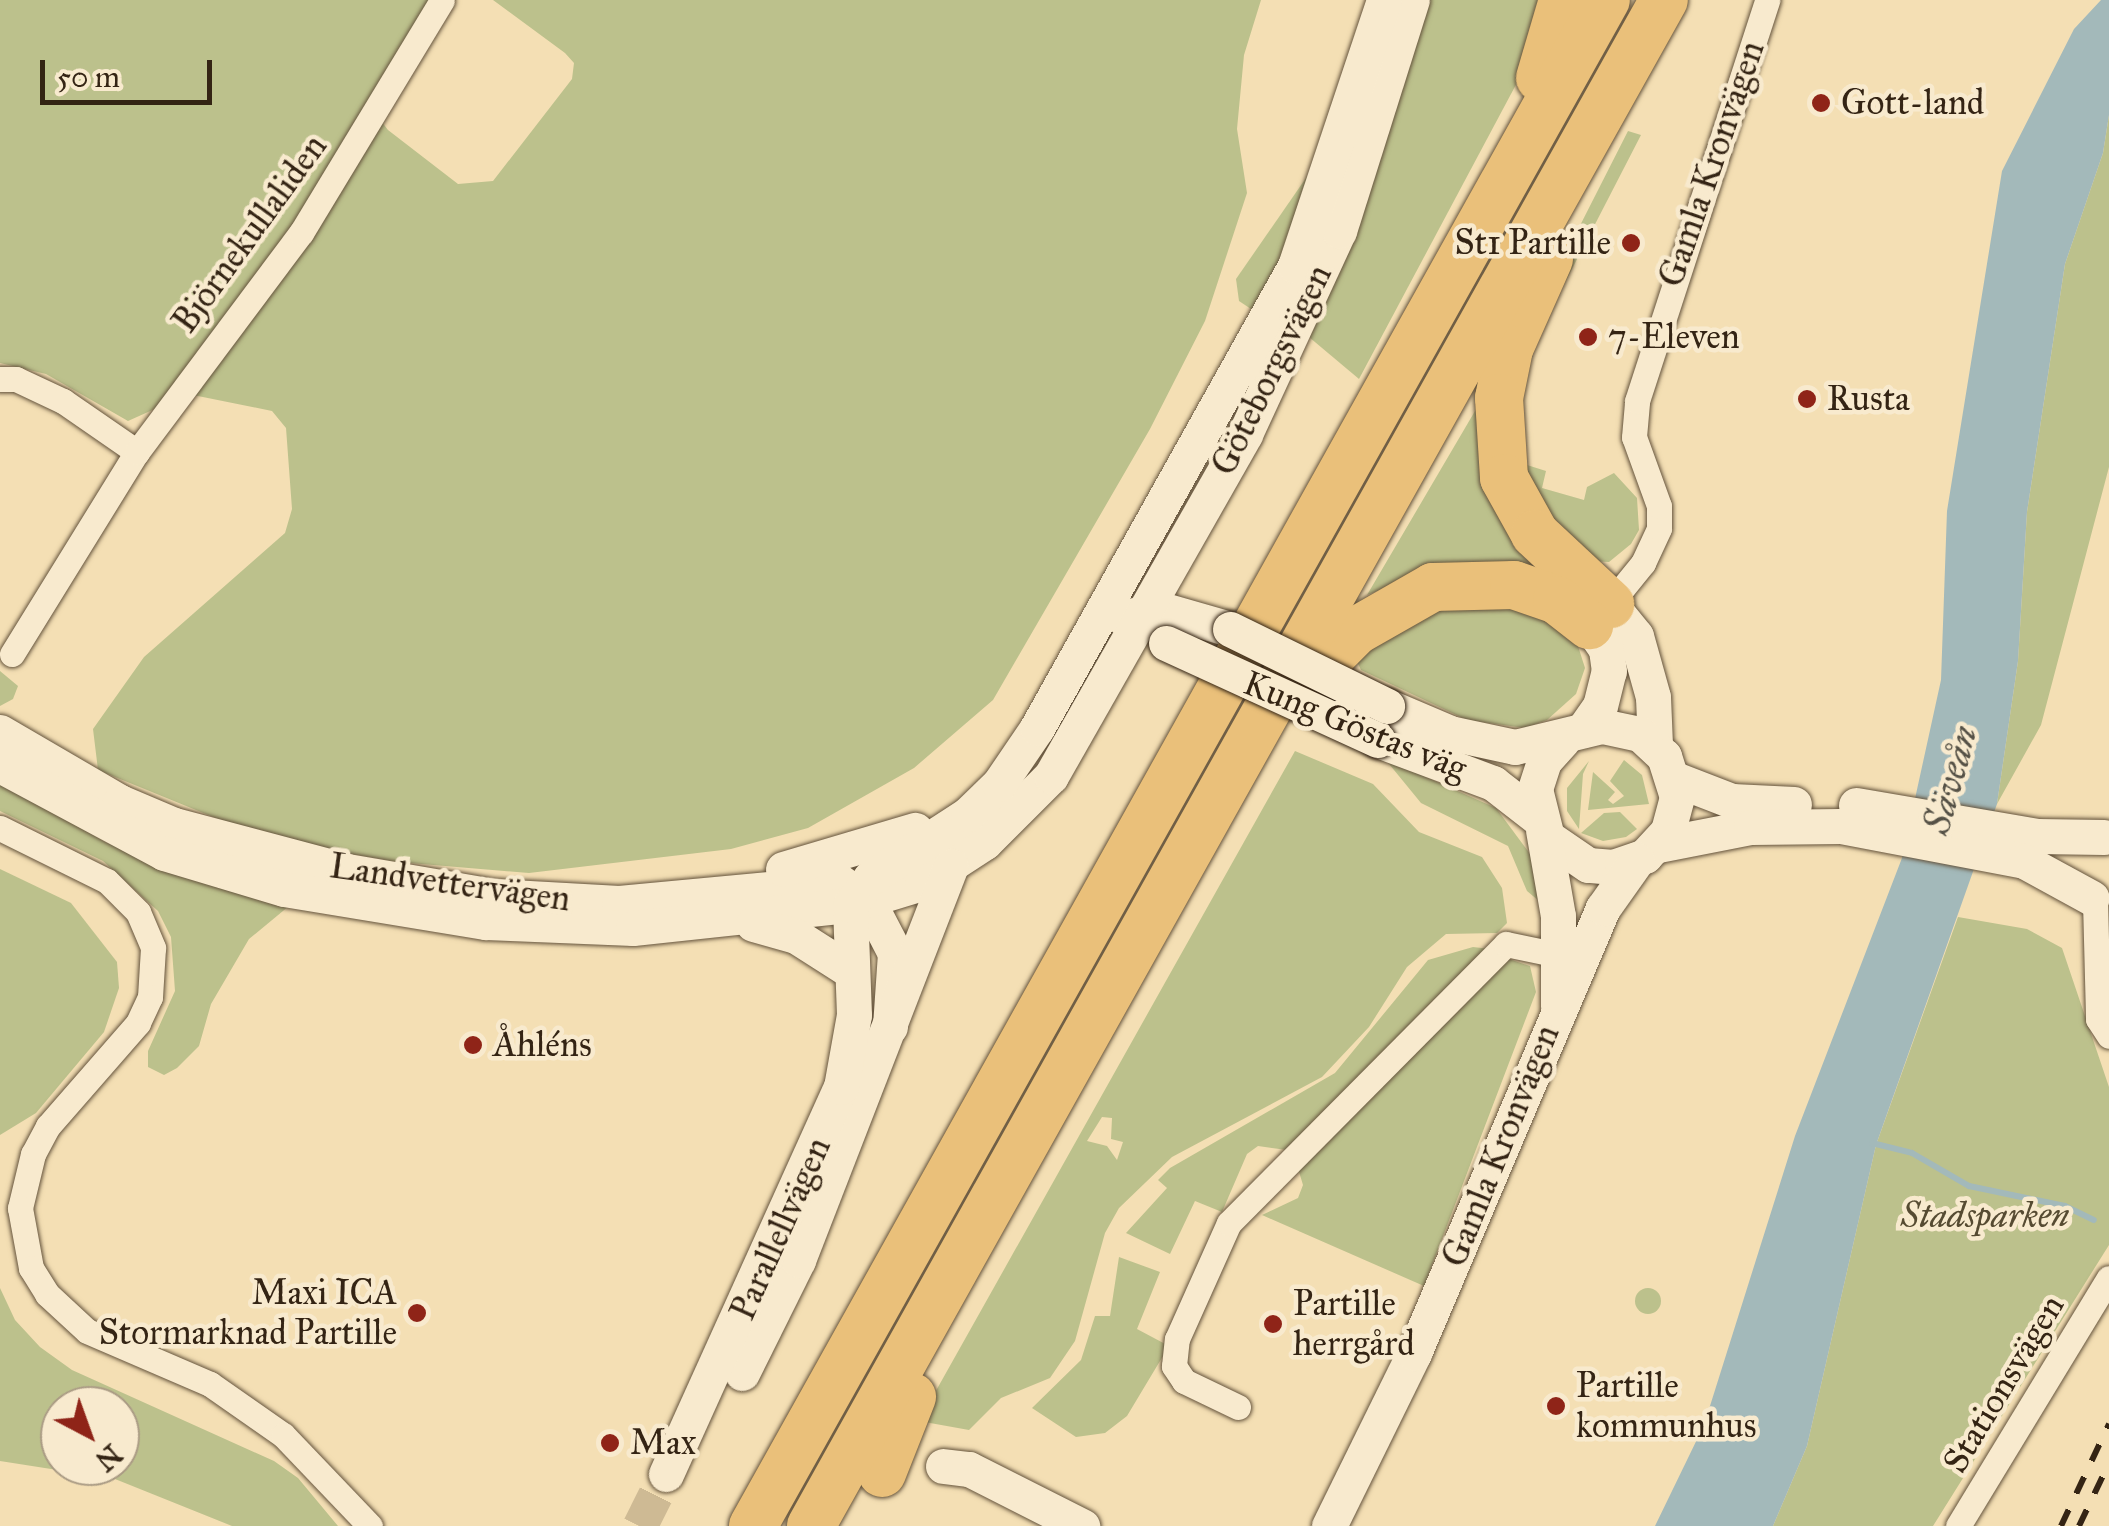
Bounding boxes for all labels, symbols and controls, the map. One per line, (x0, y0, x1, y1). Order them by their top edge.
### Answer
street label: Gamla Kronvägen (1650, 36, 1774, 292)
scale bar (45, 40, 218, 102)
text: 50 m (57, 59, 120, 95)
place label: Gott-land (1841, 82, 1984, 124)
marker: Gott-land (1810, 92, 1832, 114)
street label: Björnekullaliden (164, 127, 336, 341)
place label: St1 Partille (1454, 222, 1611, 264)
marker: St1 Partille (1620, 232, 1642, 254)
street label: Göteborgsvägen (1203, 258, 1341, 482)
place label: 7-Eleven (1608, 316, 1740, 358)
marker: 7-Eleven (1577, 326, 1599, 348)
place label: Rusta (1827, 378, 1910, 420)
marker: Rusta (1796, 388, 1818, 410)
street label: Kung Göstas väg (1237, 662, 1473, 790)
water label: Säveån (1914, 721, 1988, 839)
street label: Landvettervägen (327, 845, 573, 921)
street label: Gamla Kronvägen (1433, 1019, 1569, 1273)
place label: Åhléns (493, 1024, 592, 1066)
marker: Åhléns (462, 1034, 484, 1056)
street label: Parallellvägen (722, 1131, 840, 1327)
park label: Stadsparken (1901, 1195, 2069, 1237)
place label: Maxi ICA Stormarknad Partille (99, 1272, 397, 1354)
place label: Partille herrgård (1293, 1283, 1415, 1365)
street label: Stationsvägen (1934, 1287, 2074, 1481)
marker: Maxi ICA Stormarknad Partille (406, 1302, 428, 1324)
marker: Partille herrgård (1262, 1313, 1284, 1335)
place label: Partille kommunhus (1576, 1365, 1757, 1447)
north arrow (40, 1386, 140, 1486)
marker: Partille kommunhus (1545, 1395, 1567, 1417)
place label: Max (630, 1422, 696, 1464)
marker: Max (599, 1432, 621, 1454)
text: N (88, 1437, 129, 1479)

